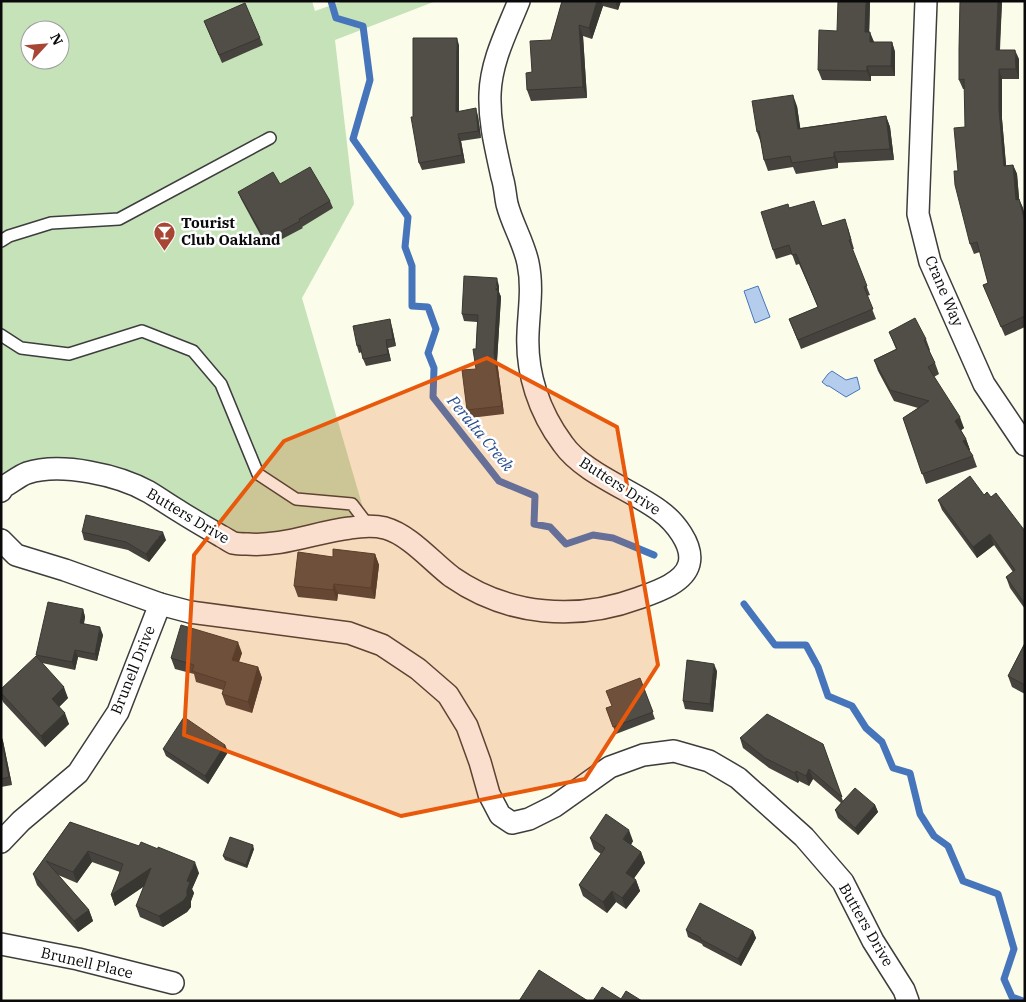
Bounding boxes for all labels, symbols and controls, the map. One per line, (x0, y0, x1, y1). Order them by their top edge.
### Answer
north arrow (20, 20, 70, 70)
text: N (46, 30, 67, 48)
place label: Tourist Club Oakland (181, 213, 281, 249)
bar icon: Tourist Club Oakland (153, 220, 177, 251)
street label: Crane Way (921, 253, 968, 329)
water label: Peralta Creek (443, 390, 519, 475)
street label: Butters Drive (576, 452, 664, 519)
street label: Butters Drive (144, 483, 233, 548)
street label: Brunell Drive (106, 623, 159, 717)
street label: Butters Drive (835, 880, 898, 970)
street label: Brunell Place (39, 943, 135, 982)

